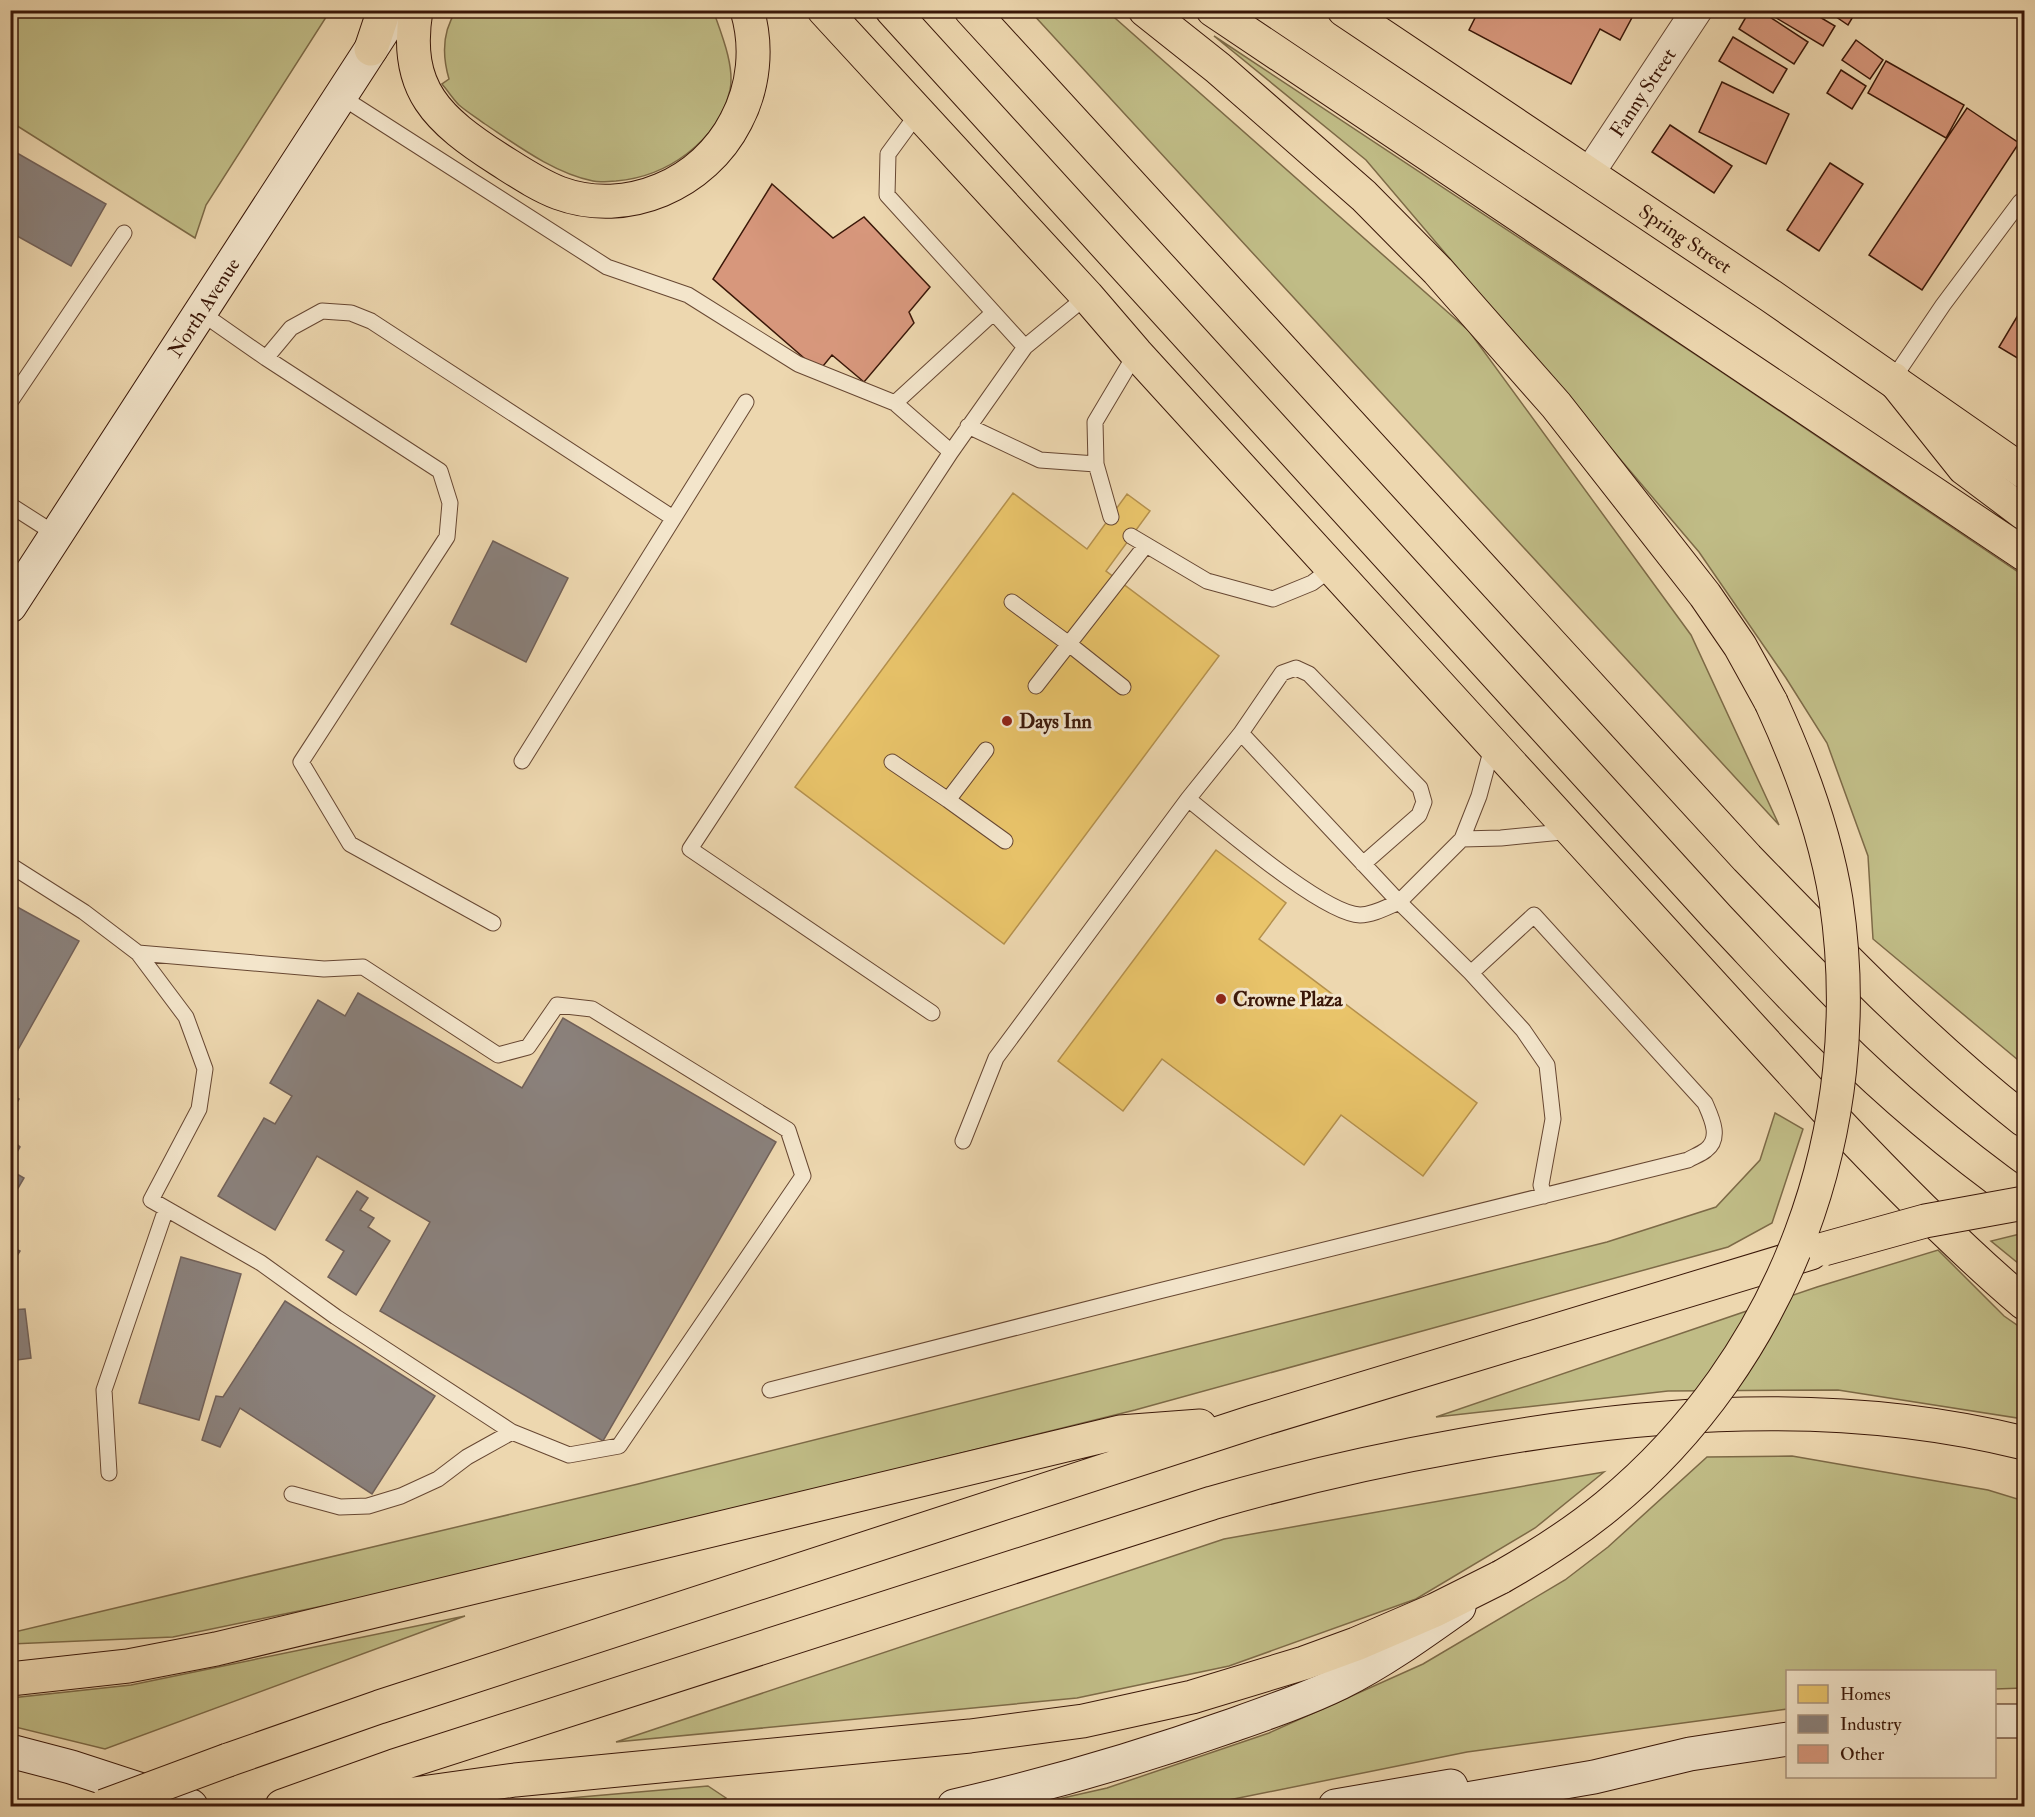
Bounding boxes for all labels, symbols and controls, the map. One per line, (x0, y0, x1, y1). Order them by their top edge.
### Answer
street label: Fanny Street (1604, 43, 1682, 142)
street label: Spring Street (1634, 199, 1737, 279)
street label: North Avenue (163, 253, 245, 362)
place label: Days Inn (1019, 709, 1093, 735)
marker: Days Inn (1000, 714, 1014, 728)
place label: Crowne Plaza (1233, 987, 1343, 1012)
marker: Crowne Plaza (1214, 992, 1228, 1006)
legend (1786, 1670, 1996, 1778)
text: Homes (1840, 1683, 1891, 1706)
text: Industry (1840, 1713, 1902, 1736)
text: Other (1840, 1743, 1884, 1766)

